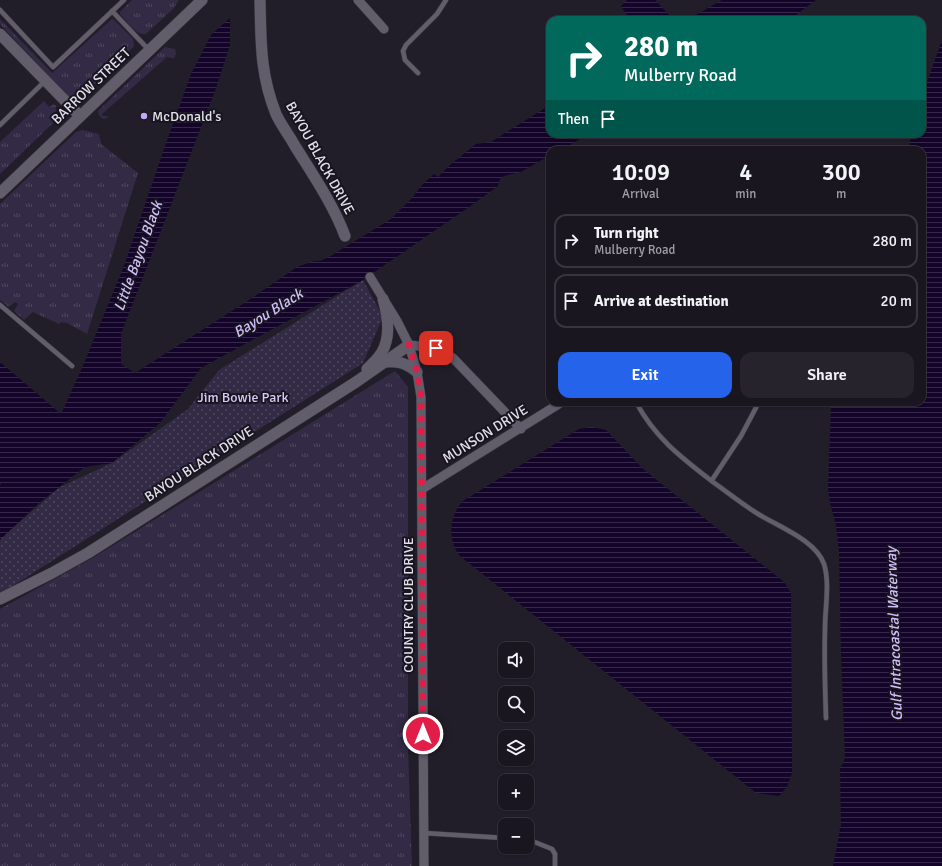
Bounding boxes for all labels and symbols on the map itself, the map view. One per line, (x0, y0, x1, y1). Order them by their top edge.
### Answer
street label: BARROW STREET (48, 44, 134, 128)
street label: BAYOU BLACK DRIVE (282, 99, 358, 217)
place label: McDonald's (152, 108, 221, 125)
marker: McDonald's (139, 111, 149, 121)
water label: Little Bayou Black (110, 197, 167, 313)
water label: Bayou Black (230, 284, 307, 341)
pin (419, 331, 453, 365)
park label: Jim Bowie Park (197, 389, 289, 406)
street label: MUNSON DRIVE (439, 401, 531, 467)
street label: BAYOU BLACK DRIVE (141, 422, 257, 506)
street label: COUNTRY CLUB DRIVE (400, 537, 417, 673)
water label: Gulf Intracoastal Waterway (882, 545, 906, 721)
position arrow (402, 713, 444, 755)

